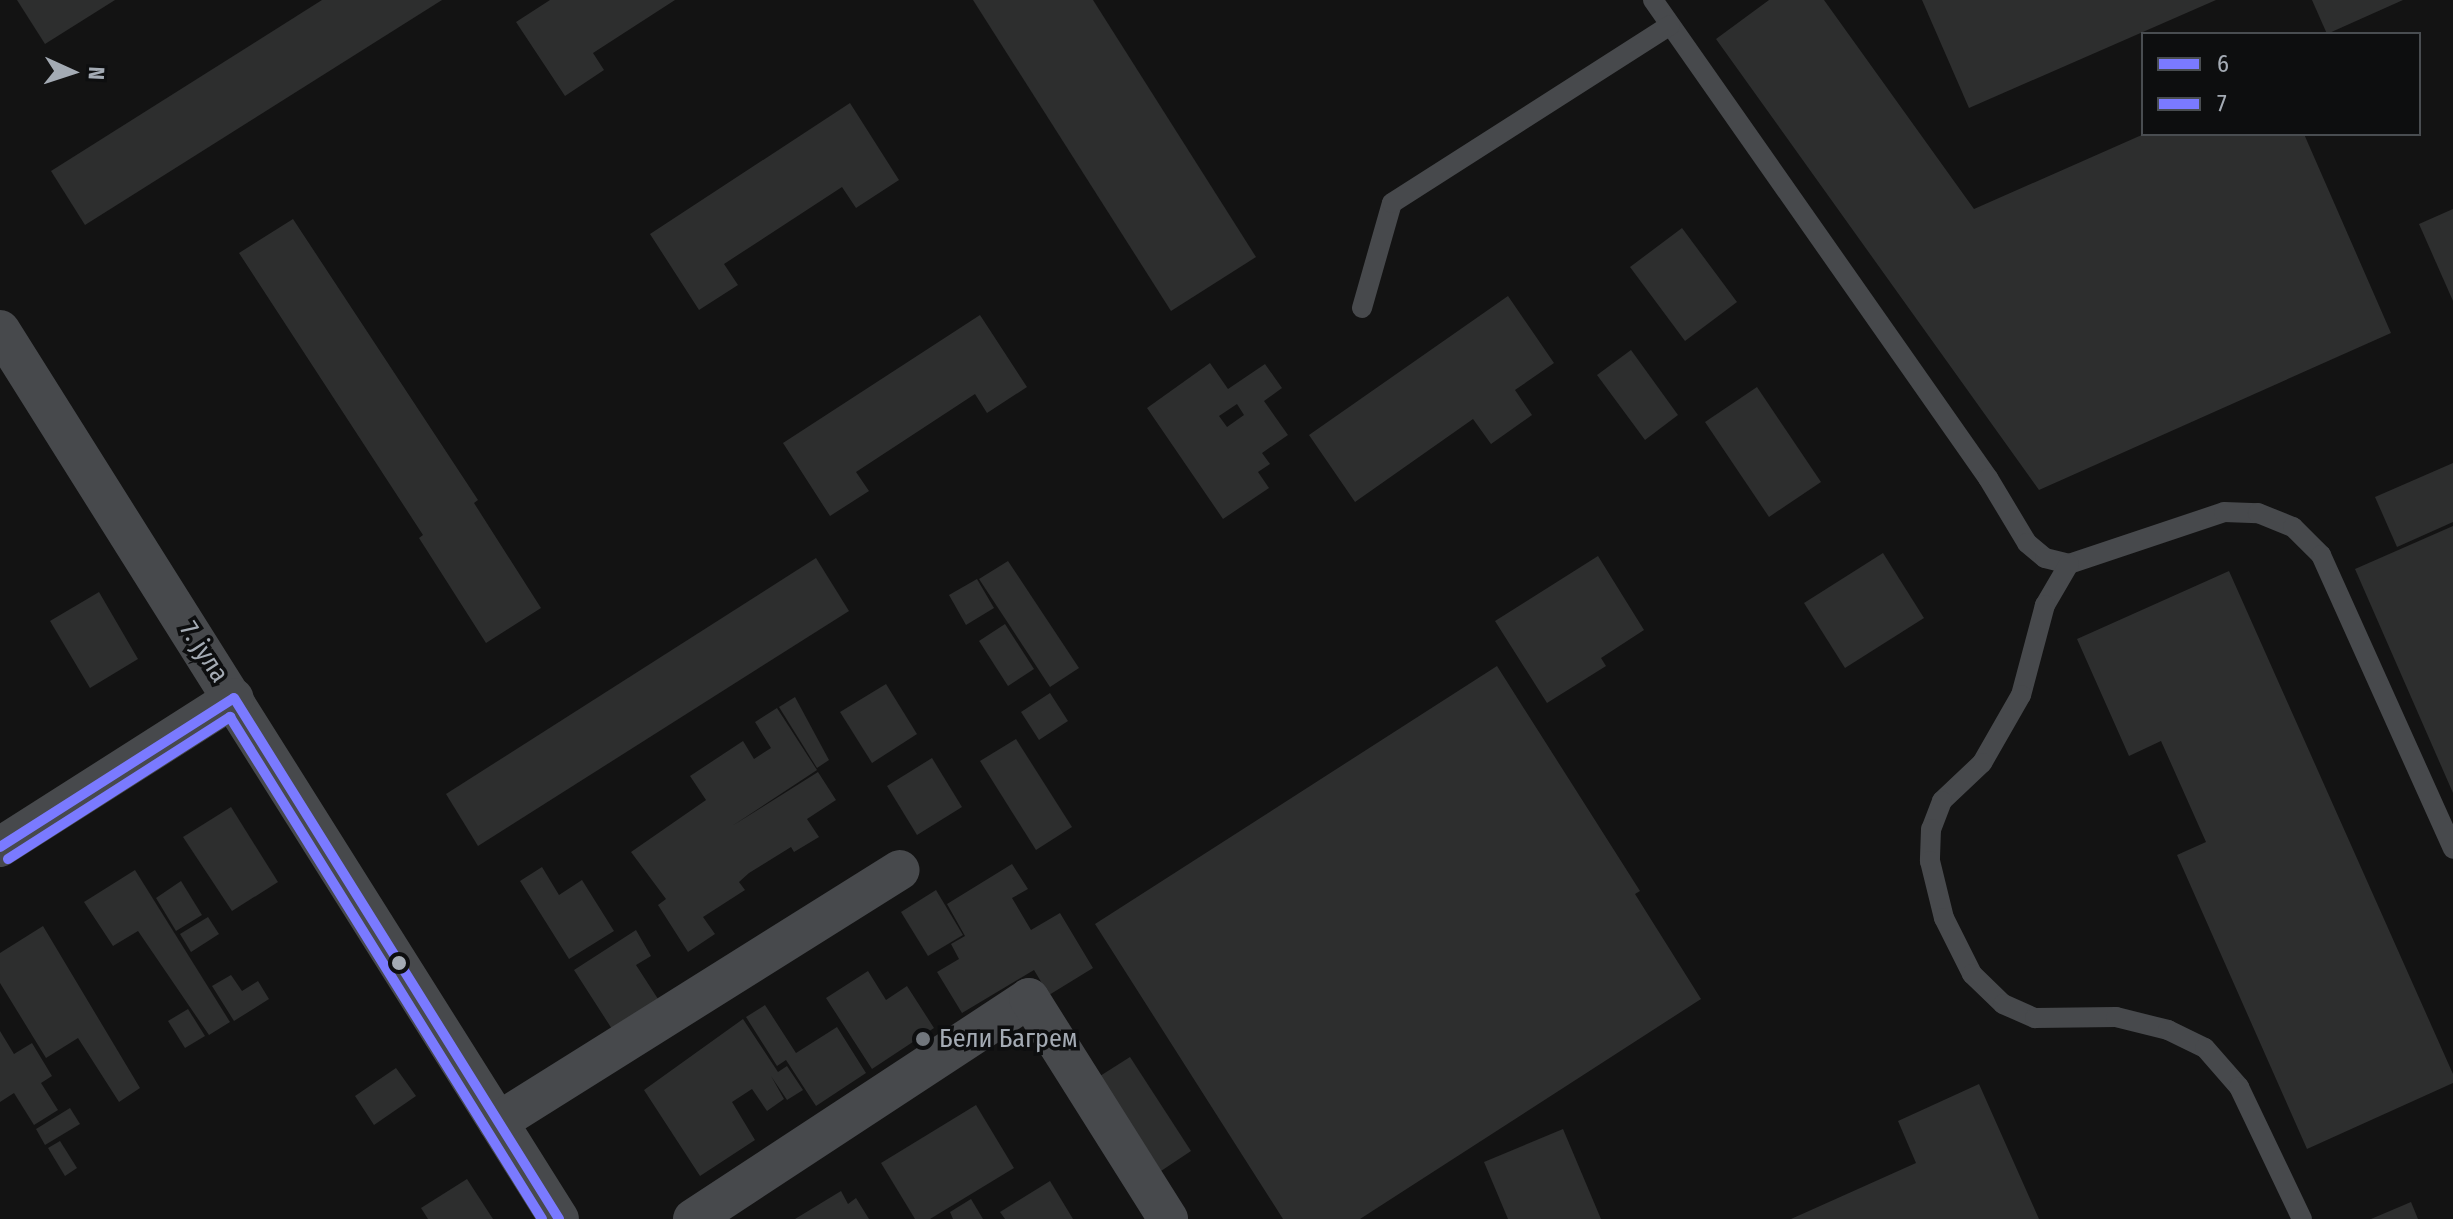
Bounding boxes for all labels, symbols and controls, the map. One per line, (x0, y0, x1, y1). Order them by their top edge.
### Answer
north arrow (32, 32, 112, 112)
legend (2141, 32, 2421, 136)
text: 6 (2217, 50, 2229, 78)
text: N (83, 66, 110, 81)
text: 7 (2217, 90, 2227, 118)
street label: 7. јула (173, 616, 235, 688)
unlabelled marker (391, 955, 407, 971)
place label: Бели Багрем (939, 1023, 1078, 1055)
marker: Бели Багрем (914, 1030, 932, 1048)

